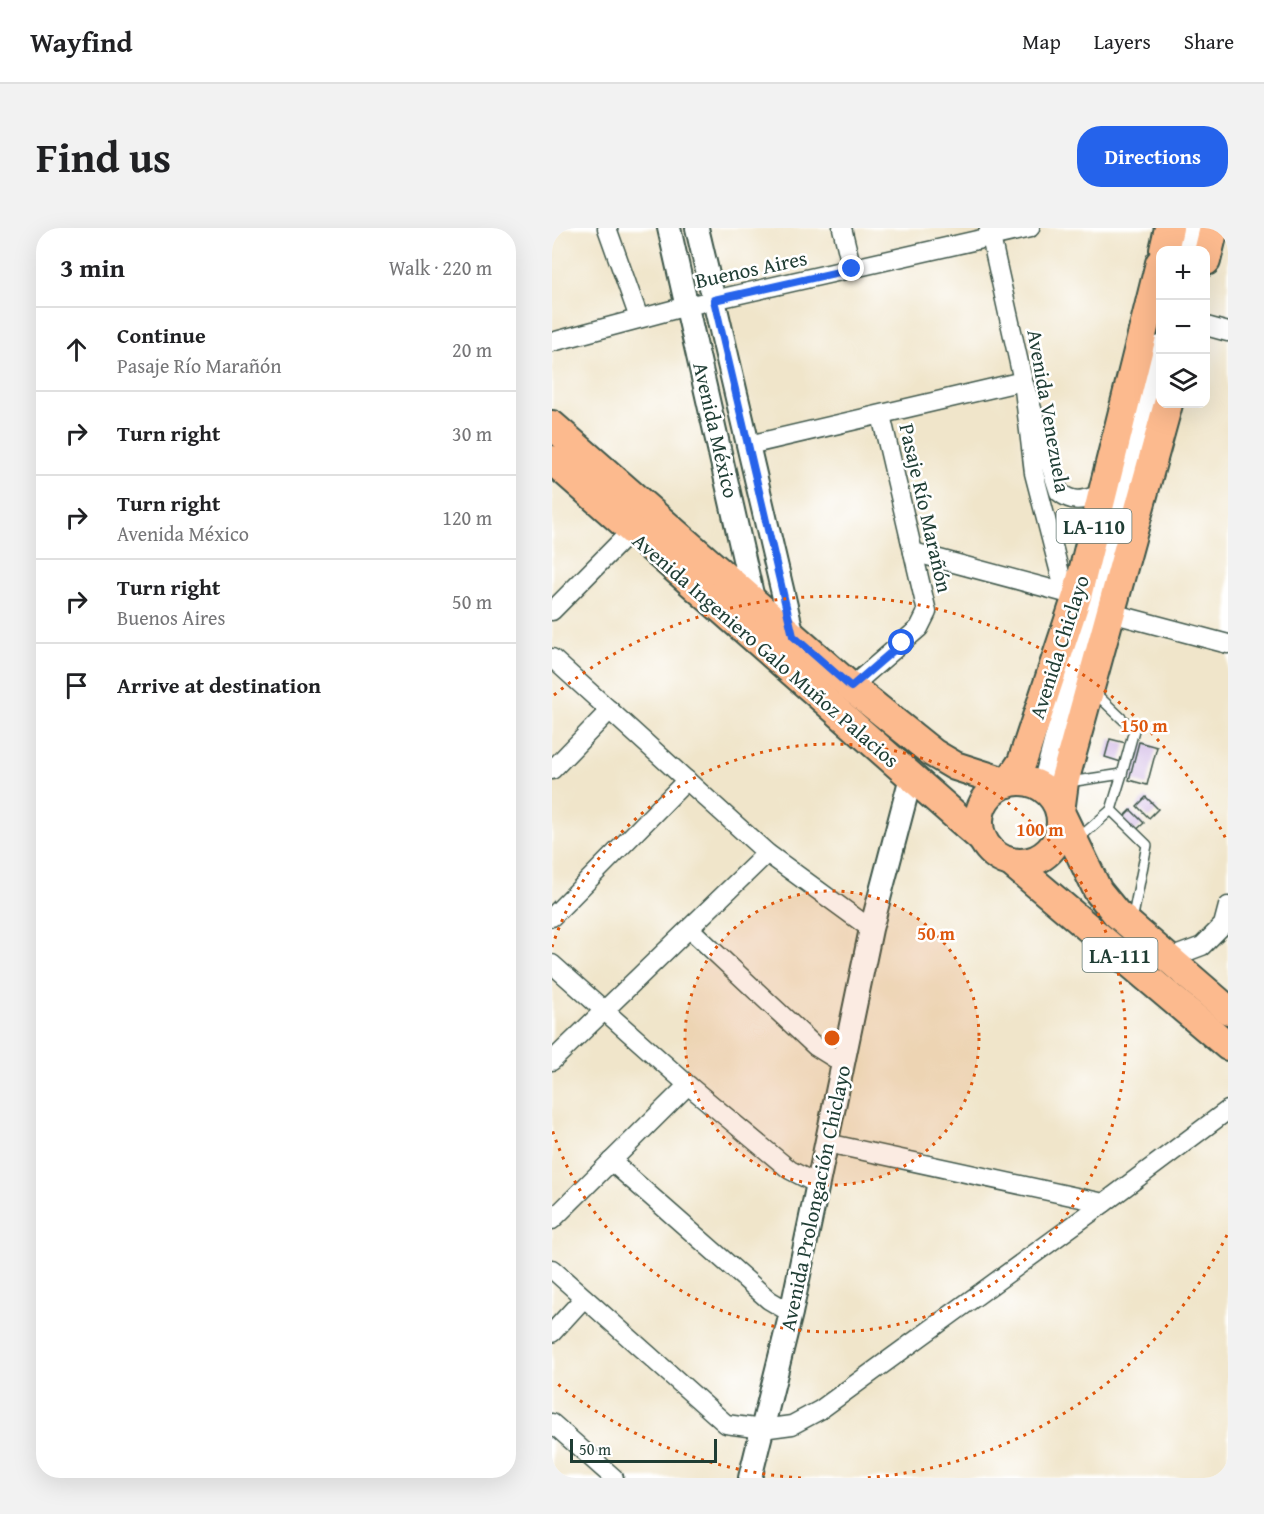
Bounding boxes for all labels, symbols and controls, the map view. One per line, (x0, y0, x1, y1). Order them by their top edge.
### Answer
text: Wayfind (30, 21, 132, 62)
text: Map (1022, 26, 1061, 57)
text: Layers (1094, 26, 1151, 57)
text: Share (1184, 26, 1234, 57)
text: Find us (36, 126, 171, 187)
button: Directions (1077, 126, 1228, 187)
street label: Buenos Aires (692, 242, 810, 296)
map controls (1156, 246, 1210, 408)
button: + (1156, 246, 1210, 300)
text: 3 min (60, 248, 125, 287)
text: Walk · 220 m (389, 253, 492, 282)
route end (838, 255, 864, 281)
button: − (1156, 300, 1210, 354)
text: Continue (117, 319, 206, 351)
street label: Avenida Venezuela (1019, 327, 1079, 495)
icon: ahead (60, 333, 93, 366)
text: 20 m (452, 335, 492, 364)
text: Pasaje Río Marañón (117, 351, 282, 380)
button: layers (1156, 354, 1210, 408)
street label: Avenida México (685, 359, 747, 501)
icon: right (60, 417, 93, 450)
text: Turn right (117, 417, 220, 449)
text: 30 m (452, 419, 492, 448)
street label: Pasaje Río Marañón (891, 420, 961, 596)
text: Turn right (117, 487, 220, 519)
icon: right (60, 501, 93, 534)
text: 120 m (442, 503, 492, 532)
road number: LA-110 (1056, 509, 1132, 543)
text: Avenida México (117, 519, 249, 548)
street label: Avenida Ingeniero Galo Muñoz Palacios (626, 525, 906, 775)
text: Turn right (117, 571, 220, 603)
street label: Avenida Chiclayo (1021, 571, 1097, 723)
icon: right (60, 585, 93, 618)
text: 50 m (452, 587, 492, 616)
text: Buenos Aires (117, 603, 225, 632)
route start (888, 629, 914, 655)
icon: arrive (60, 669, 93, 702)
text: Arrive at destination (117, 669, 321, 701)
text: 150 m (1120, 712, 1168, 739)
text: 100 m (1016, 816, 1064, 843)
text: 50 m (917, 920, 956, 947)
road number: LA-111 (1082, 938, 1158, 972)
centre of rings (822, 1028, 842, 1048)
street label: Avenida Prolongación Chiclayo (772, 1062, 858, 1334)
scale bar (570, 1436, 717, 1464)
text: 50 m (579, 1437, 611, 1461)

